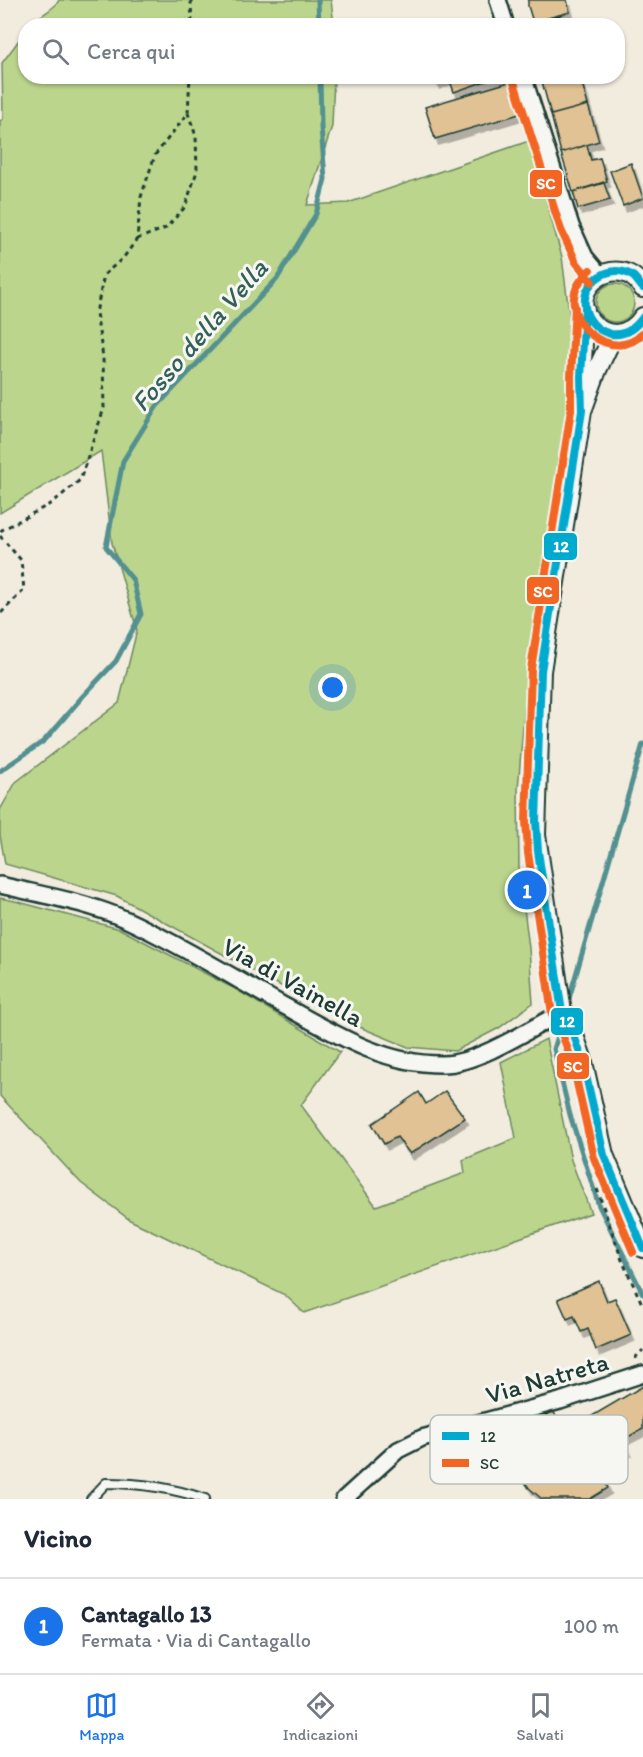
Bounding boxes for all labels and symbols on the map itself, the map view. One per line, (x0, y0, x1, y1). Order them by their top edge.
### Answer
line badge: SC (529, 169, 563, 198)
text: SC (536, 174, 556, 193)
water label: Fosso della Vella (124, 251, 275, 418)
line badge: 12 (543, 532, 578, 561)
text: 12 (553, 537, 570, 556)
line badge: SC (526, 576, 560, 605)
text: SC (533, 582, 553, 601)
your location (318, 673, 347, 702)
pin: 1 (508, 868, 546, 912)
street label: Via di Vainella (217, 930, 370, 1034)
line badge: 12 (550, 1007, 584, 1036)
text: 12 (559, 1012, 576, 1031)
line badge: SC (556, 1052, 590, 1080)
text: SC (563, 1057, 583, 1076)
street label: Via Natreta (482, 1345, 612, 1411)
legend (430, 1415, 628, 1484)
text: 12 (480, 1427, 496, 1446)
text: SC (480, 1454, 499, 1473)

